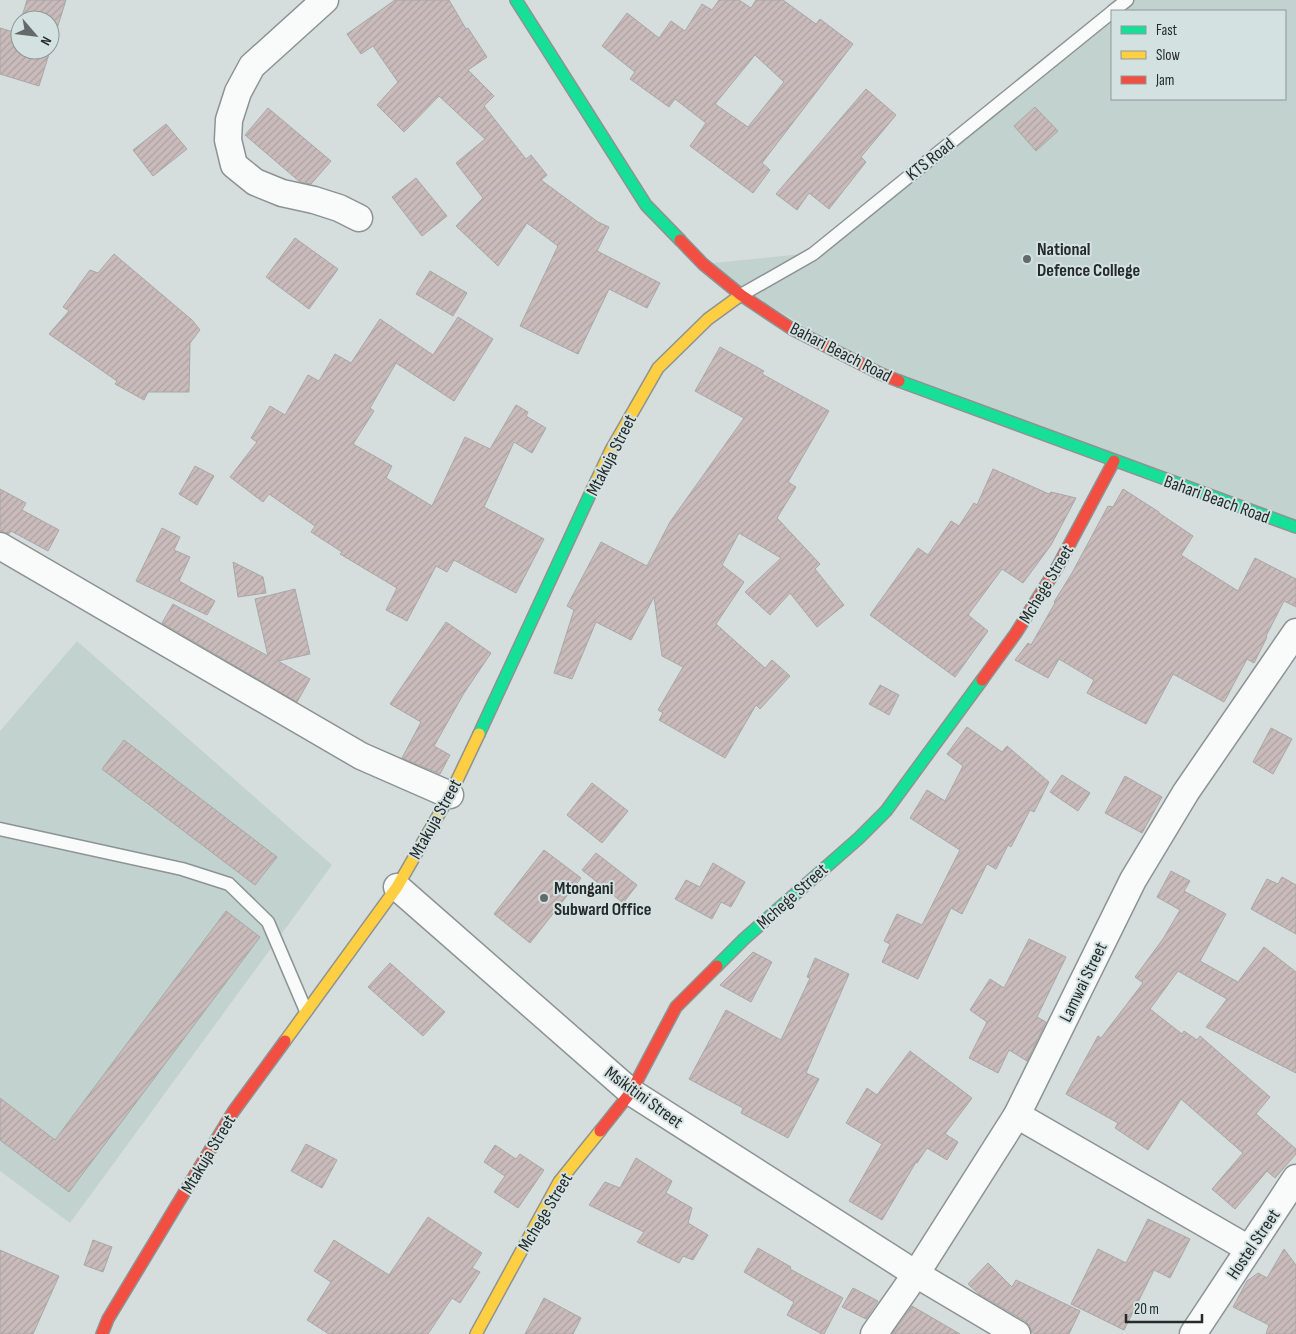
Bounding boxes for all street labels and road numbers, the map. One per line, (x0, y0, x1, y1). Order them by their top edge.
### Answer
street label: KTS Road (902, 134, 959, 185)
street label: Bahari Beach Road (787, 318, 895, 387)
street label: Mtakuja Street (582, 411, 641, 499)
street label: Bahari Beach Road (1161, 471, 1273, 528)
street label: Mchege Street (1015, 541, 1078, 627)
street label: Mtakuja Street (405, 775, 466, 863)
street label: Mchege Street (753, 859, 832, 934)
street label: Lamwai Street (1055, 938, 1112, 1026)
street label: Msikitini Street (601, 1062, 687, 1133)
street label: Mtakuja Street (177, 1111, 240, 1198)
street label: Mchege Street (514, 1169, 577, 1255)
street label: Hostel Street (1222, 1205, 1285, 1283)

